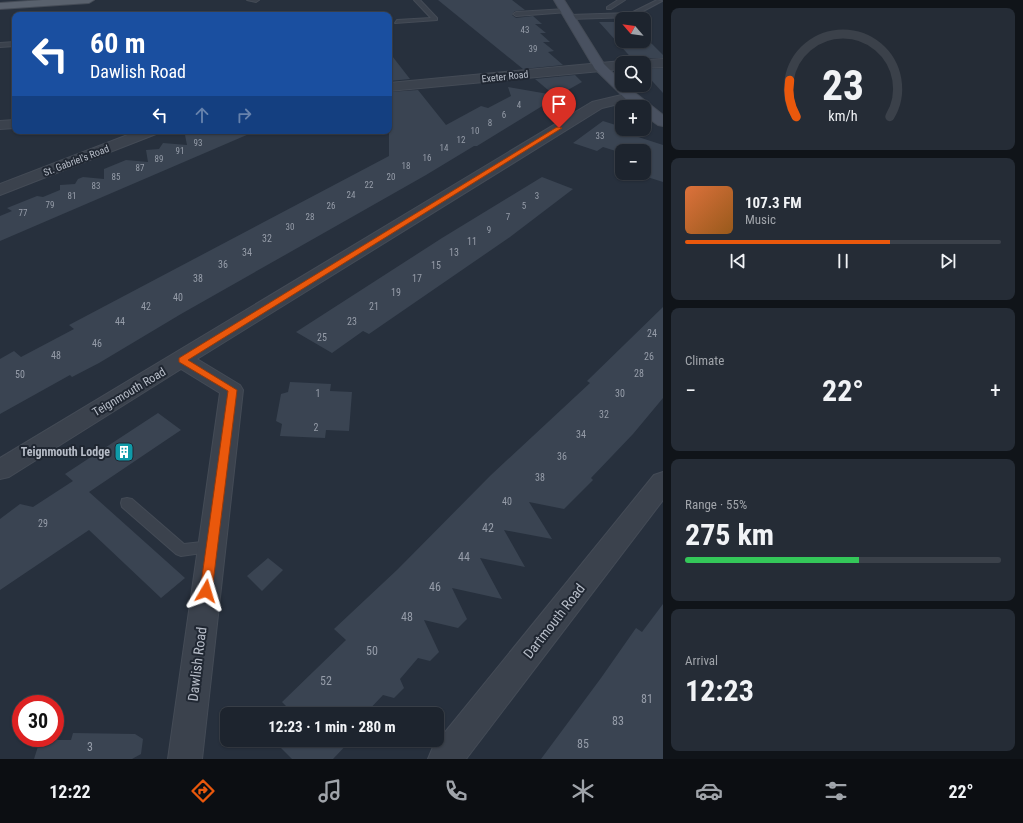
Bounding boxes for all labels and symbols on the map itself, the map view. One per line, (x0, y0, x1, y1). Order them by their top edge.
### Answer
north arrow (615, 12, 651, 48)
house number: 43 (521, 25, 529, 35)
house number: 39 (529, 44, 537, 54)
street label: Exeter Road (481, 69, 529, 84)
pin (542, 87, 576, 128)
house number: 4 (517, 100, 522, 110)
house number: 6 (502, 110, 506, 120)
house number: 8 (488, 118, 492, 128)
house number: 10 (471, 126, 479, 136)
house number: 33 (596, 131, 604, 141)
house number: 12 (457, 135, 466, 145)
house number: 93 (194, 138, 202, 148)
street label: St. Gabriel's Road (42, 143, 111, 178)
house number: 14 (440, 143, 449, 153)
house number: 91 (176, 146, 184, 156)
house number: 16 (423, 153, 431, 163)
house number: 89 (155, 154, 163, 164)
house number: 18 (402, 161, 410, 171)
house number: 87 (136, 163, 145, 173)
house number: 85 (112, 172, 121, 182)
house number: 20 (387, 172, 395, 182)
house number: 22 (365, 180, 374, 190)
house number: 83 (92, 181, 100, 191)
house number: 24 (347, 190, 356, 200)
house number: 81 (68, 191, 76, 201)
house number: 3 (535, 191, 539, 201)
house number: 79 (46, 200, 54, 210)
house number: 26 (327, 201, 335, 211)
house number: 5 (522, 201, 527, 211)
house number: 77 (19, 208, 28, 218)
house number: 28 (306, 212, 314, 222)
house number: 7 (506, 212, 511, 222)
house number: 30 (286, 222, 294, 232)
house number: 9 (487, 225, 491, 235)
house number: 32 (262, 233, 272, 244)
house number: 11 (467, 236, 477, 247)
house number: 34 (242, 247, 252, 258)
house number: 13 (449, 247, 459, 258)
house number: 36 (218, 259, 228, 270)
house number: 15 (431, 260, 441, 271)
house number: 38 (193, 273, 203, 284)
house number: 17 (412, 273, 422, 284)
house number: 19 (391, 287, 401, 298)
house number: 40 (173, 292, 183, 303)
house number: 42 (141, 301, 151, 312)
house number: 21 (369, 301, 379, 312)
house number: 44 (115, 316, 125, 327)
house number: 23 (347, 316, 357, 327)
house number: 24 (647, 328, 657, 339)
house number: 25 (317, 332, 327, 343)
house number: 46 (92, 338, 102, 349)
house number: 48 (51, 350, 61, 361)
house number: 26 (644, 351, 654, 362)
street label: Teignmouth Road (90, 365, 168, 419)
house number: 28 (634, 368, 644, 379)
house number: 50 (15, 369, 25, 380)
house number: 1 (316, 388, 320, 399)
house number: 30 (615, 388, 625, 399)
house number: 32 (599, 409, 609, 420)
house number: 2 (314, 422, 319, 433)
house number: 34 (576, 429, 586, 440)
building icon: Teignmouth Lodge (113, 441, 135, 463)
place label: Teignmouth Lodge (21, 445, 110, 459)
house number: 36 (557, 451, 567, 462)
house number: 38 (535, 472, 545, 483)
house number: 40 (502, 496, 512, 507)
house number: 29 (38, 518, 48, 529)
house number: 42 (482, 521, 494, 535)
house number: 44 (458, 550, 470, 564)
position arrow (185, 570, 227, 612)
house number: 46 (429, 580, 441, 594)
street label: Dartmouth Road (520, 581, 588, 661)
house number: 48 (401, 610, 413, 624)
street label: Dawlish Road (185, 626, 209, 702)
house number: 50 (366, 644, 378, 658)
house number: 52 (320, 674, 332, 688)
house number: 81 (641, 692, 653, 706)
speed limit sign: 30 (12, 695, 64, 747)
house number: 83 (612, 714, 624, 728)
house number: 85 (577, 737, 589, 751)
house number: 3 (87, 740, 93, 754)

